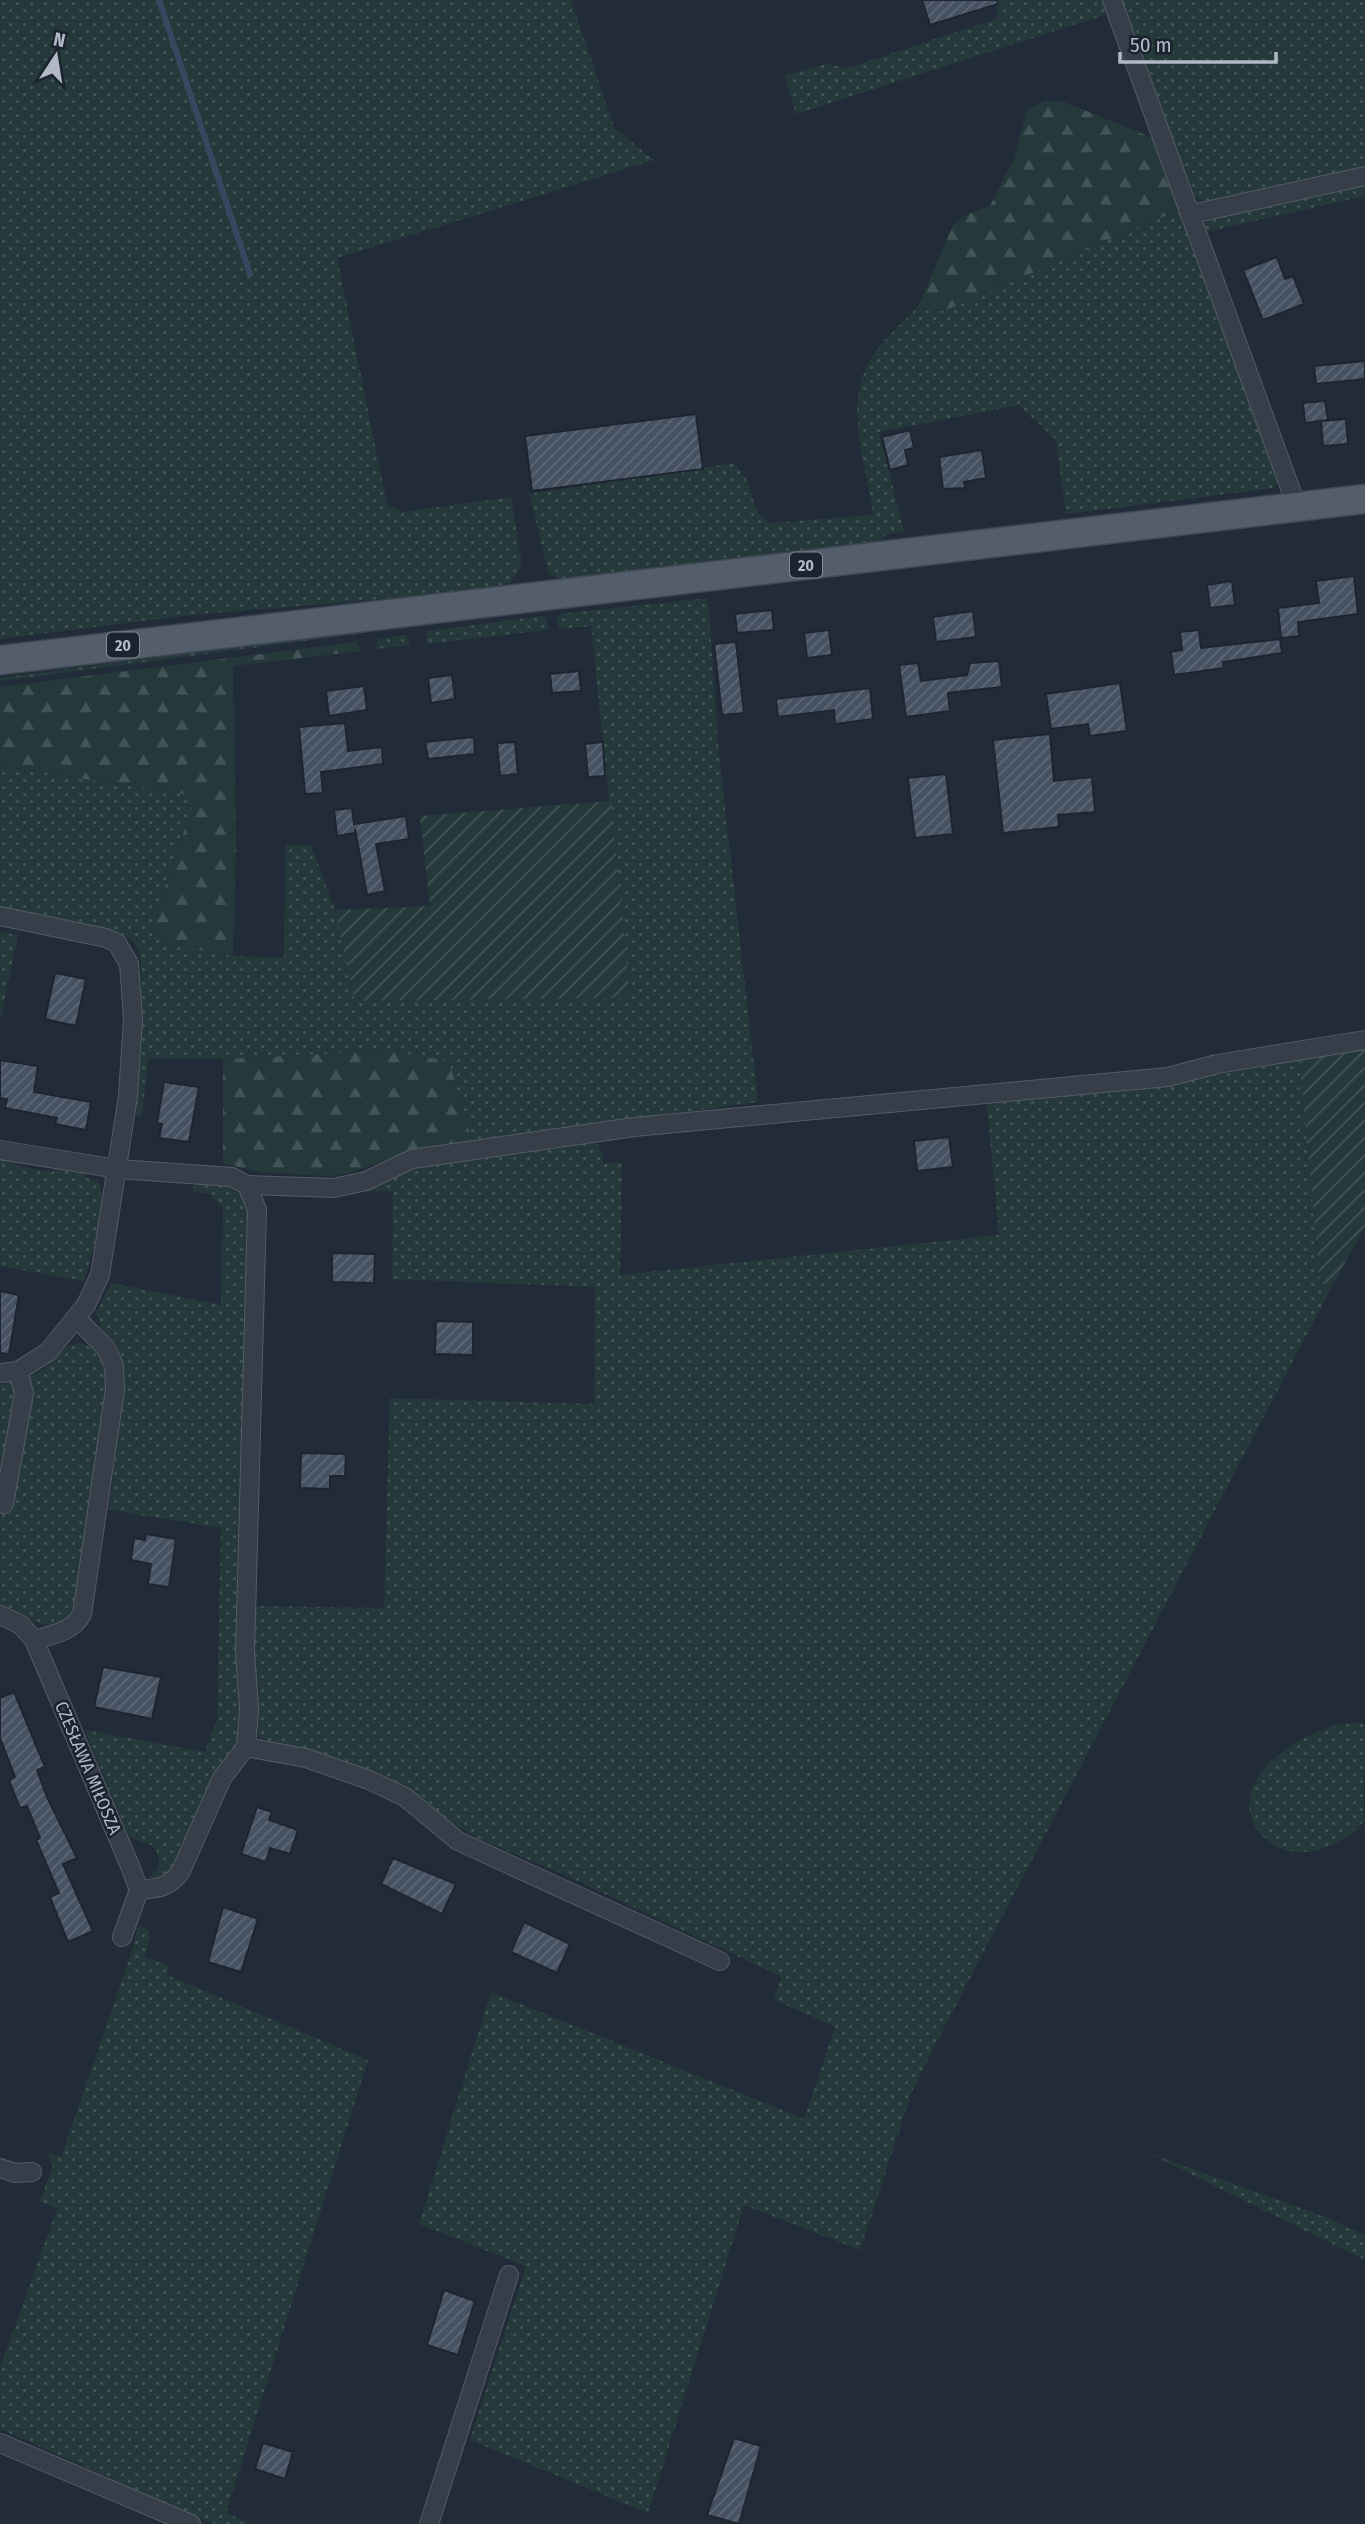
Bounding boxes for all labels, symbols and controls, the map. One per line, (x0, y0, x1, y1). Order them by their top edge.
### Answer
north arrow (21, 21, 91, 91)
scale bar (1120, 21, 1276, 65)
text: N (51, 27, 67, 52)
text: 50 m (1130, 32, 1172, 58)
road number: 20 (790, 552, 822, 578)
road number: 20 (107, 632, 139, 658)
street label: CZESŁAWA MIŁOSZA (50, 1698, 126, 1838)

